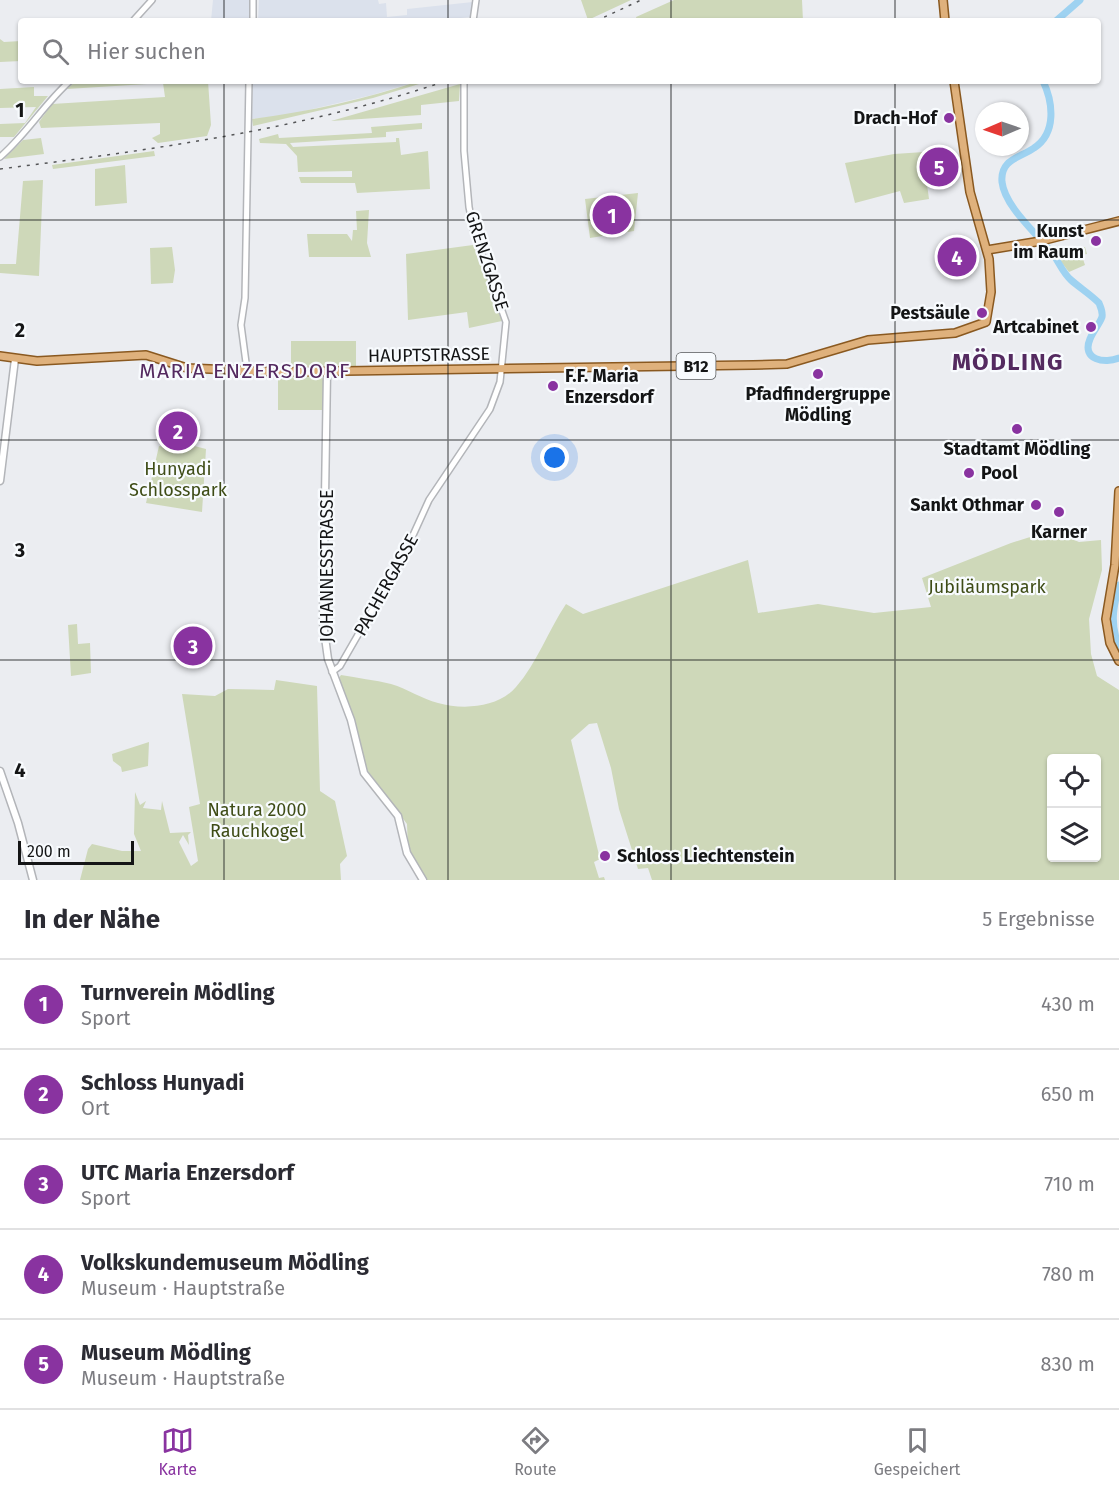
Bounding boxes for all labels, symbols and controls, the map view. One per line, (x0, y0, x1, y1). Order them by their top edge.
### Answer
search box (18, 18, 1101, 84)
icon: search (39, 35, 72, 68)
text: Hier suchen (87, 38, 206, 65)
text: 1 (15, 98, 25, 122)
north arrow (975, 102, 1029, 156)
place label: Drach-Hof (854, 107, 939, 129)
marker: Drach-Hof (942, 111, 956, 125)
pin: 5 (920, 144, 958, 190)
pin: 1 (592, 192, 632, 238)
street label: GRENZGASSE (460, 208, 514, 314)
place label: Kunst im Raum (1013, 220, 1085, 263)
pin: 4 (938, 234, 976, 280)
marker: Kunst im Raum (1089, 234, 1103, 248)
place label: Pestsäule (890, 302, 970, 324)
marker: Pestsäule (975, 306, 989, 320)
place label: Artcabinet (992, 316, 1080, 338)
text: 2 (15, 318, 25, 342)
marker: Artcabinet (1084, 320, 1098, 334)
street label: HAUPTSTRASSE (368, 343, 490, 367)
district label: MÖDLING (952, 348, 1064, 376)
road number: B12 (676, 353, 716, 379)
district label: MARIA ENZERSDORF (139, 358, 351, 384)
place label: F.F. Maria Enzersdorf (565, 365, 655, 408)
marker: Pfadfindergruppe Mödling (811, 367, 825, 381)
marker: F.F. Maria Enzersdorf (546, 379, 560, 393)
place label: Pfadfindergruppe Mödling (745, 383, 891, 426)
pin: 2 (158, 408, 198, 454)
marker: Stadtamt Mödling (1010, 422, 1024, 436)
place label: Stadtamt Mödling (944, 438, 1091, 460)
your location (540, 443, 569, 472)
park label: Hunyadi Schlosspark (129, 458, 228, 501)
place label: Pool (981, 462, 1018, 484)
marker: Pool (962, 466, 976, 480)
street label: JOHANNESSTRASSE (316, 489, 338, 643)
place label: Sankt Othmar (910, 494, 1025, 516)
marker: Sankt Othmar (1029, 498, 1043, 512)
marker: Karner (1052, 505, 1066, 519)
place label: Karner (1031, 521, 1088, 543)
street label: PACHERGASSE (349, 530, 423, 640)
text: 3 (14, 538, 25, 562)
park label: Jubiläumspark (928, 576, 1047, 598)
pin: 3 (174, 624, 212, 668)
map controls (1047, 754, 1101, 862)
button: locate (1047, 754, 1101, 808)
text: 4 (14, 758, 26, 782)
park label: Natura 2000 Rauchkogel (208, 799, 306, 842)
button: layers (1047, 808, 1101, 862)
scale bar (18, 838, 134, 866)
text: 200 m (27, 842, 71, 861)
place label: Schloss Liechtenstein (617, 845, 795, 867)
marker: Schloss Liechtenstein (598, 849, 612, 863)
text: In der Nähe (24, 904, 160, 935)
text: 5 Ergebnisse (982, 907, 1095, 931)
text: Turnverein Mödling (81, 979, 275, 1006)
text: 1 (39, 992, 48, 1016)
text: 430 m (1041, 992, 1095, 1016)
text: Sport (81, 1006, 130, 1030)
text: Schloss Hunyadi (81, 1069, 245, 1096)
text: 2 (38, 1082, 49, 1106)
text: 650 m (1041, 1082, 1095, 1106)
text: Ort (81, 1096, 110, 1120)
text: UTC Maria Enzersdorf (81, 1159, 294, 1186)
text: 3 (38, 1172, 49, 1196)
text: 710 m (1044, 1172, 1095, 1196)
text: Sport (81, 1186, 130, 1210)
text: Volkskundemuseum Mödling (81, 1249, 369, 1276)
text: 4 (38, 1262, 49, 1286)
text: 780 m (1042, 1262, 1095, 1286)
text: Museum · Hauptstraße (81, 1276, 285, 1300)
text: Museum Mödling (81, 1339, 251, 1366)
text: 5 (38, 1352, 49, 1376)
text: 830 m (1040, 1352, 1095, 1376)
text: Museum · Hauptstraße (81, 1366, 285, 1390)
tab: Karte (159, 1424, 197, 1479)
tab: Route (514, 1424, 557, 1479)
tab: Gespeichert (874, 1424, 960, 1479)

